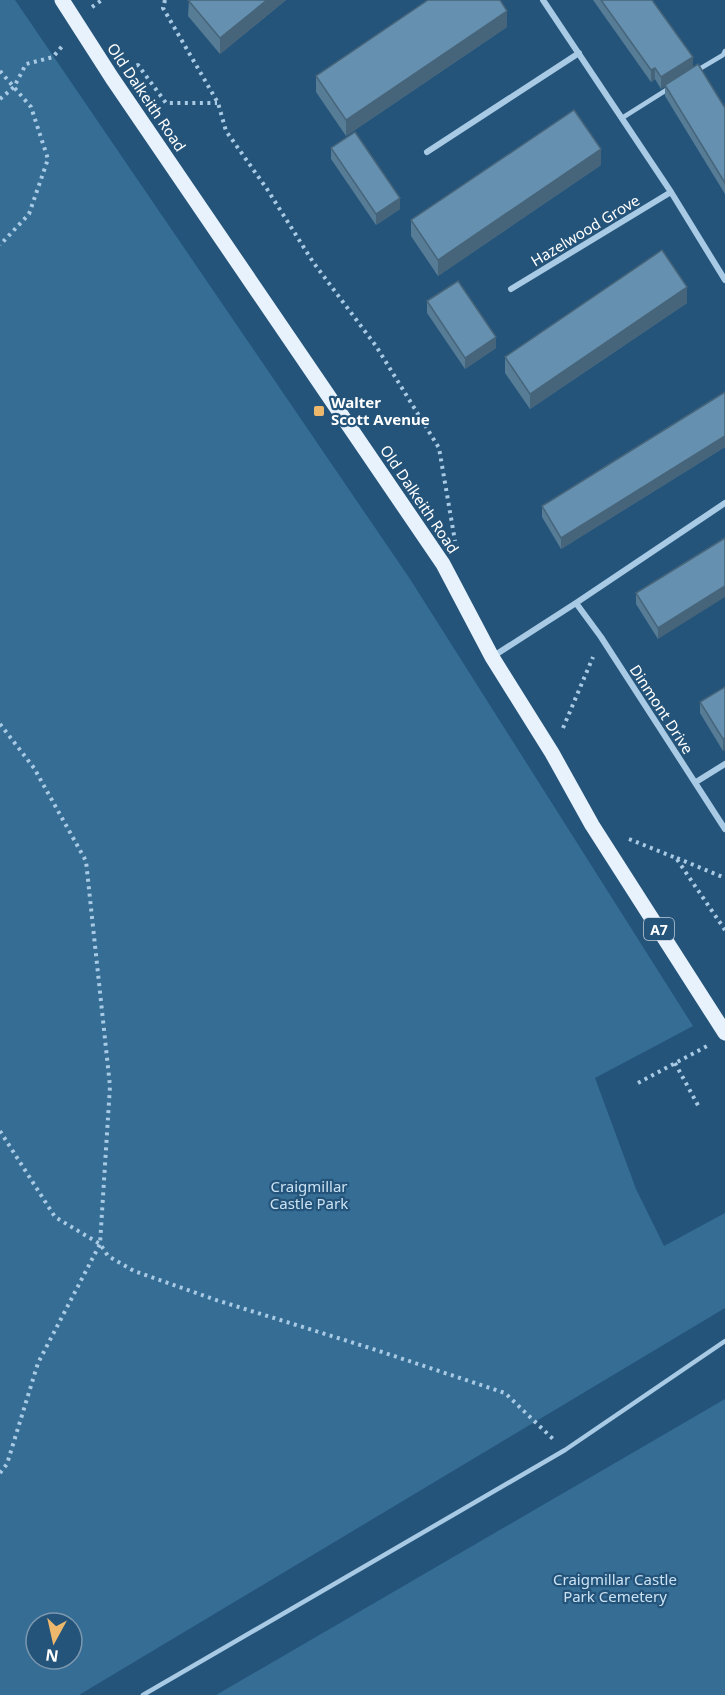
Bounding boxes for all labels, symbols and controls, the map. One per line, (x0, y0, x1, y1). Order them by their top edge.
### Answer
street label: Old Dalkeith Road (103, 39, 191, 155)
street label: Hazelwood Grove (527, 190, 643, 270)
place label: Walter Scott Avenue (331, 392, 430, 429)
marker: Walter Scott Avenue (312, 404, 326, 418)
street label: Old Dalkeith Road (376, 441, 464, 557)
street label: Dinmont Drive (626, 660, 698, 758)
road number: A7 (644, 918, 674, 940)
park label: Craigmillar Castle Park (270, 1176, 348, 1213)
park label: Craigmillar Castle Park Cemetery (553, 1569, 677, 1606)
north arrow (24, 1611, 84, 1671)
text: N (44, 1644, 60, 1668)

